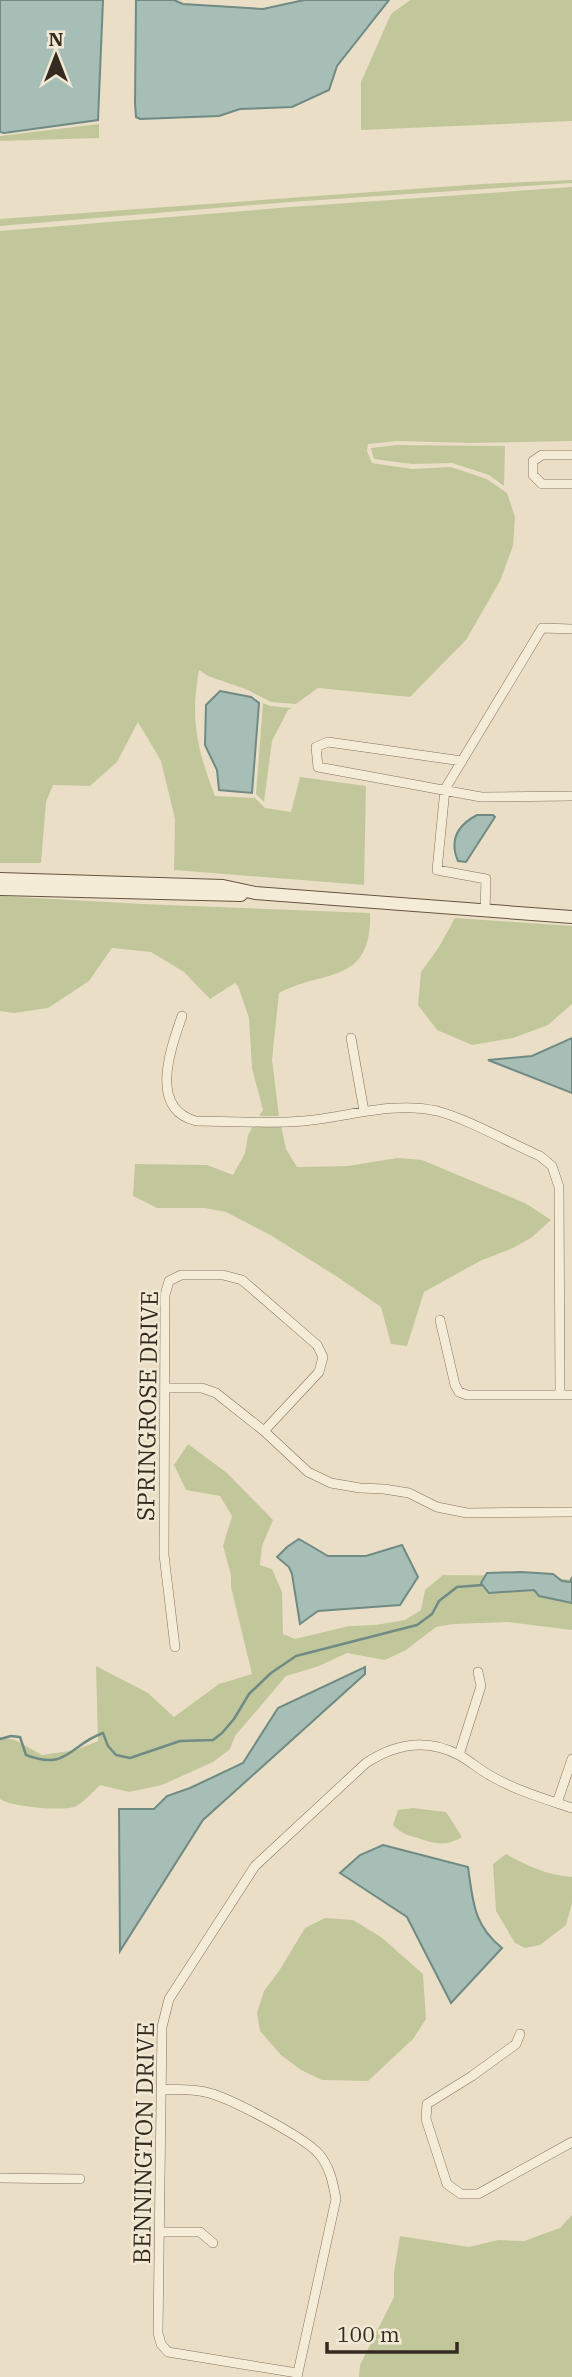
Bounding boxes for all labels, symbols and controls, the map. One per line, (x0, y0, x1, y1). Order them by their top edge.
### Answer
north arrow (21, 21, 91, 91)
text: N (48, 27, 64, 51)
street label: SPRINGROSE DRIVE (129, 1291, 165, 1521)
street label: BENNINGTON DRIVE (125, 2022, 161, 2264)
scale bar (327, 2310, 456, 2354)
text: 100 m (337, 2320, 400, 2348)

